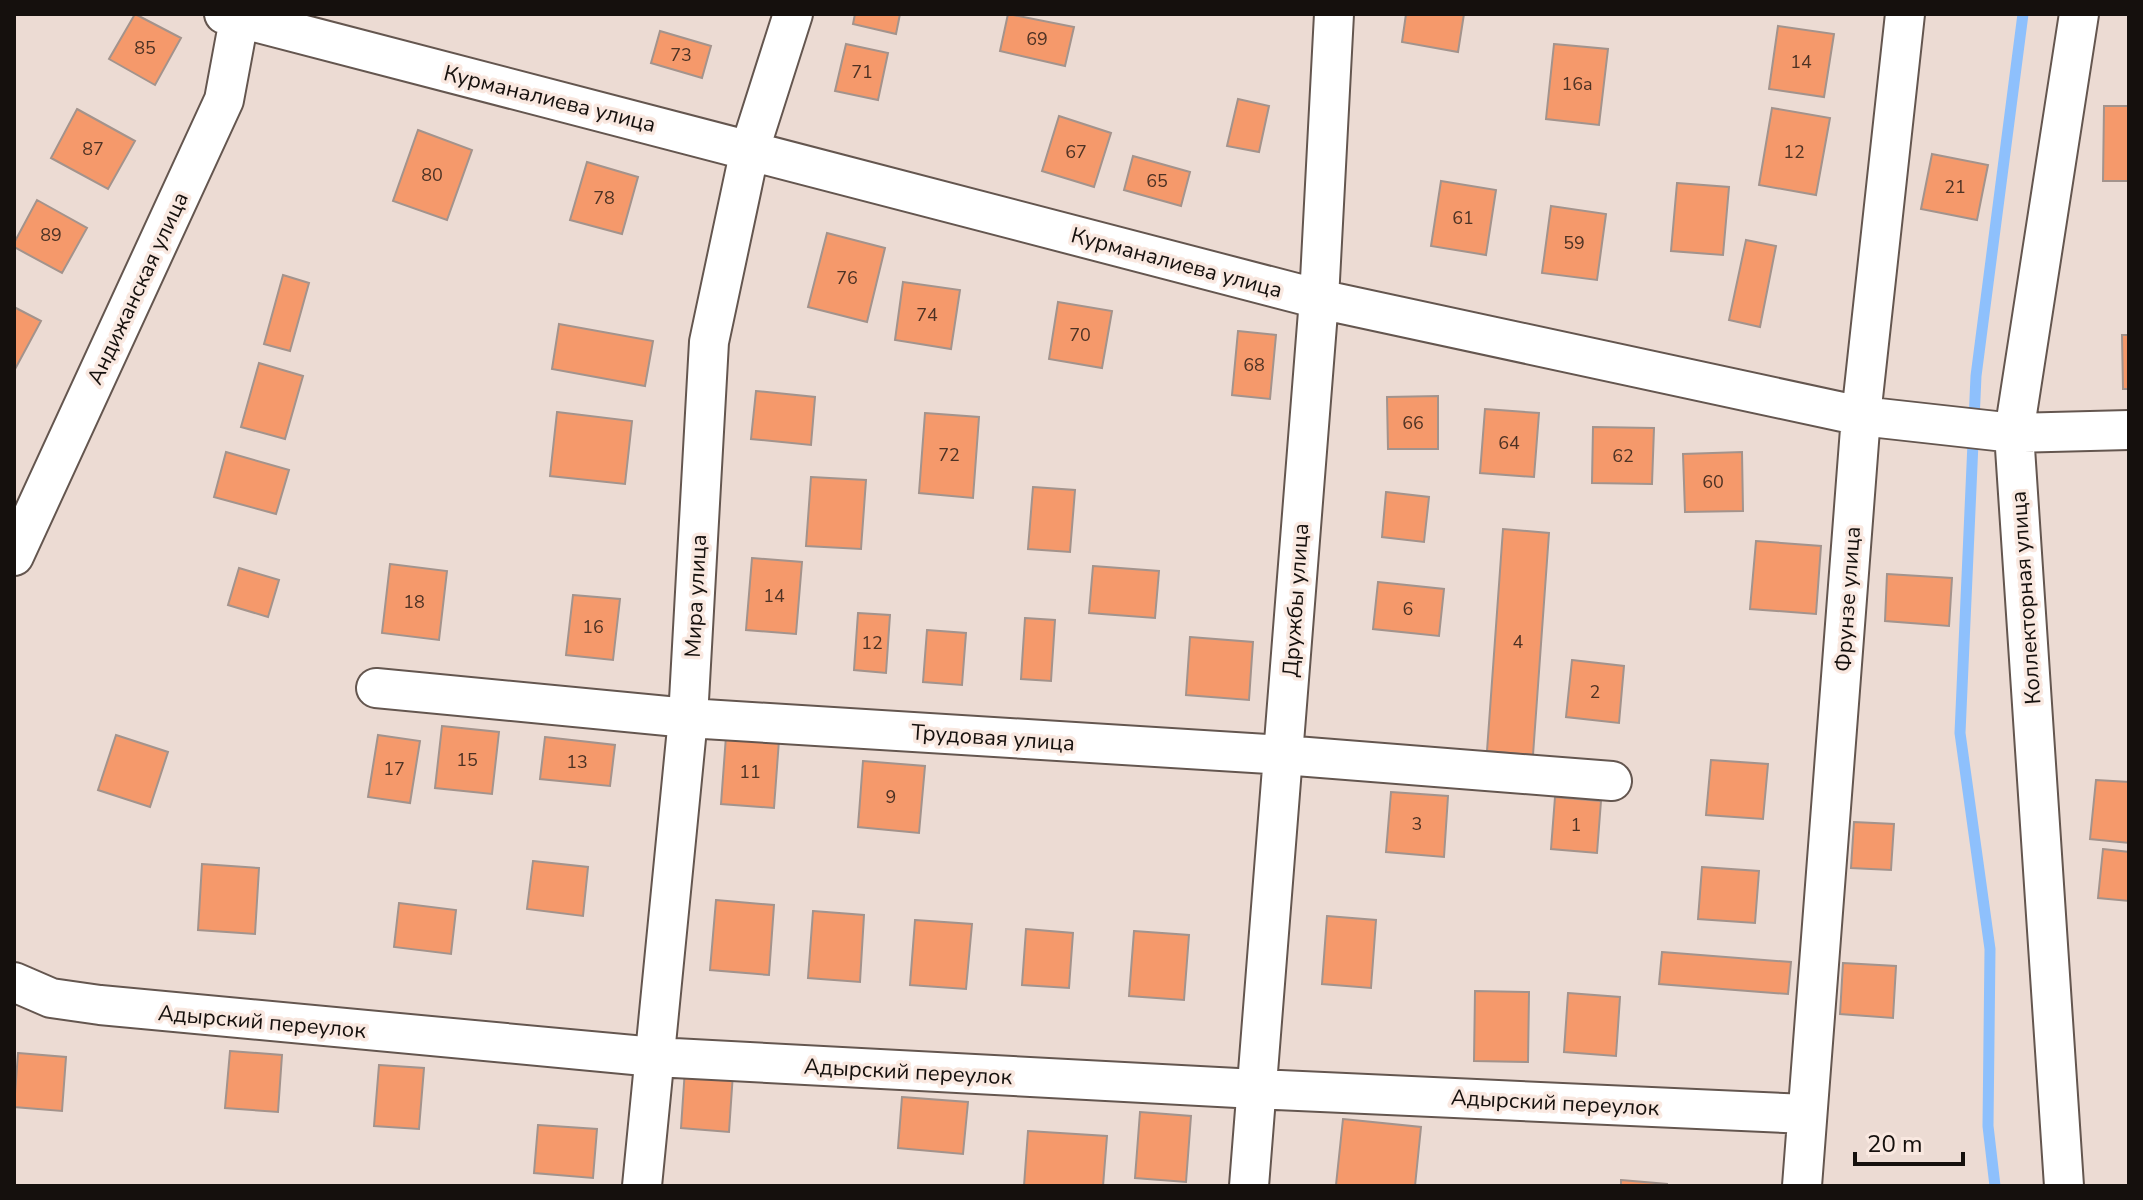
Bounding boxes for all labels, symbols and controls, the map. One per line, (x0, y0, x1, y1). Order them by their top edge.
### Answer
house number: 69 (1026, 27, 1048, 51)
house number: 85 (134, 36, 156, 60)
house number: 73 (670, 43, 692, 67)
house number: 14 (1790, 50, 1812, 74)
street label: Курманалиева улица (441, 58, 659, 140)
house number: 71 (851, 60, 873, 84)
house number: 16a (1561, 72, 1593, 96)
house number: 87 (82, 137, 104, 161)
house number: 67 (1065, 140, 1087, 164)
house number: 12 (1783, 140, 1805, 164)
house number: 80 (421, 163, 443, 187)
house number: 65 (1146, 169, 1168, 193)
house number: 21 (1944, 175, 1966, 199)
house number: 78 (593, 186, 615, 210)
street label: Андижанская улица (80, 187, 196, 390)
house number: 61 (1452, 206, 1474, 230)
street label: Курманалиева улица (1068, 220, 1286, 306)
house number: 89 (40, 223, 62, 247)
house number: 59 (1563, 231, 1585, 255)
house number: 76 (836, 266, 858, 290)
house number: 74 (916, 303, 938, 327)
house number: 70 (1069, 323, 1091, 347)
house number: 68 (1243, 353, 1265, 377)
house number: 66 (1402, 411, 1424, 435)
house number: 64 (1498, 431, 1520, 455)
house number: 72 (938, 443, 960, 467)
house number: 62 (1612, 444, 1634, 468)
house number: 60 (1702, 470, 1724, 494)
street label: Коллекторная улица (2004, 490, 2048, 706)
street label: Дружбы улица (1276, 522, 1316, 678)
street label: Фрунзе улица (1828, 525, 1868, 673)
street label: Мира улица (678, 534, 714, 659)
house number: 14 (763, 584, 785, 608)
house number: 18 (403, 590, 425, 614)
house number: 6 (1403, 597, 1413, 621)
house number: 16 (582, 615, 604, 639)
house number: 4 (1513, 630, 1524, 654)
house number: 12 (861, 631, 883, 655)
house number: 2 (1590, 680, 1600, 704)
street label: Трудовая улица (910, 717, 1076, 759)
house number: 15 (456, 748, 478, 772)
house number: 13 (566, 750, 588, 774)
house number: 17 (383, 757, 405, 781)
house number: 11 (739, 760, 761, 784)
house number: 9 (886, 785, 896, 809)
house number: 3 (1412, 812, 1422, 836)
house number: 1 (1571, 813, 1581, 837)
street label: Адырский переулок (157, 998, 368, 1046)
street label: Адырский переулок (803, 1052, 1013, 1092)
street label: Адырский переулок (1450, 1083, 1660, 1123)
scale bar (1855, 1116, 1963, 1166)
text: 20 m (1867, 1128, 1923, 1160)

